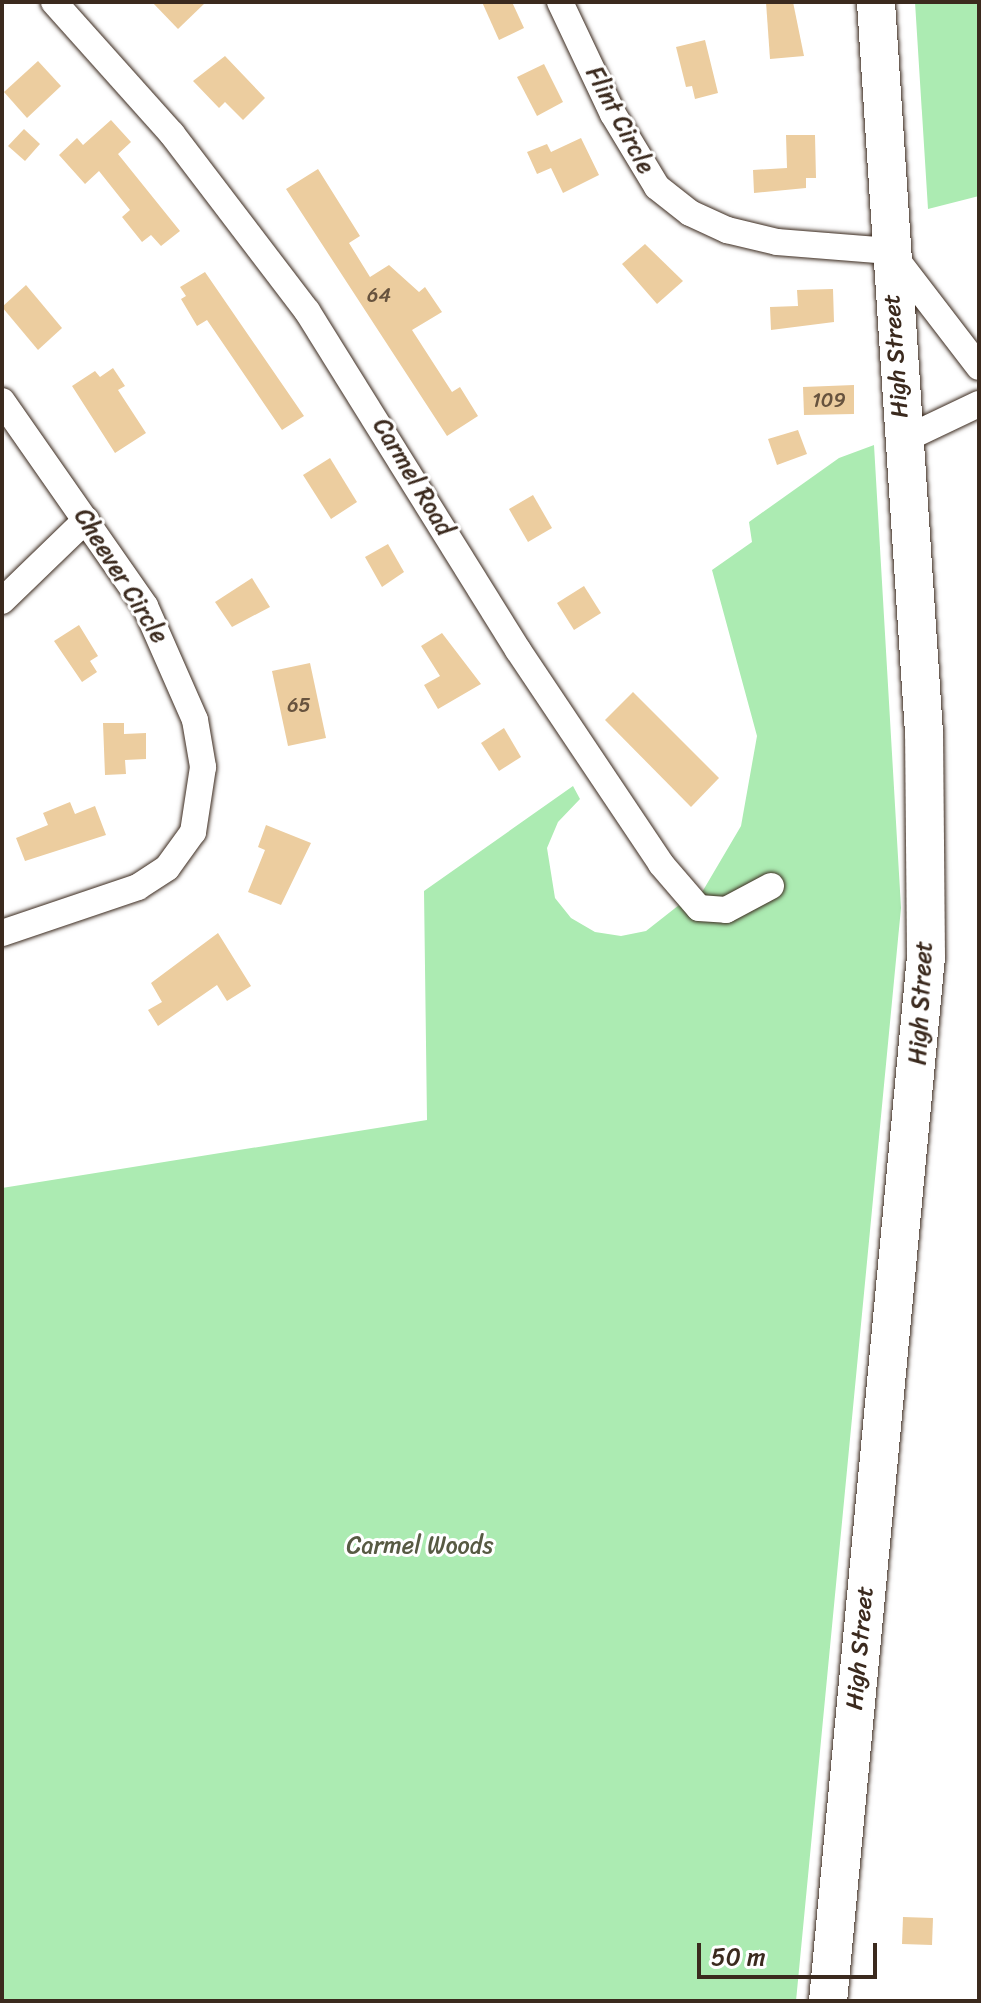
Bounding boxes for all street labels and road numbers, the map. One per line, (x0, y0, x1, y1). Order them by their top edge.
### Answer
street label: Flint Circle (580, 61, 660, 179)
street label: High Street (877, 293, 915, 419)
street label: Carmel Road (367, 413, 459, 541)
street label: Cheever Circle (68, 503, 174, 649)
street label: High Street (903, 940, 939, 1066)
street label: High Street (840, 1585, 880, 1711)

